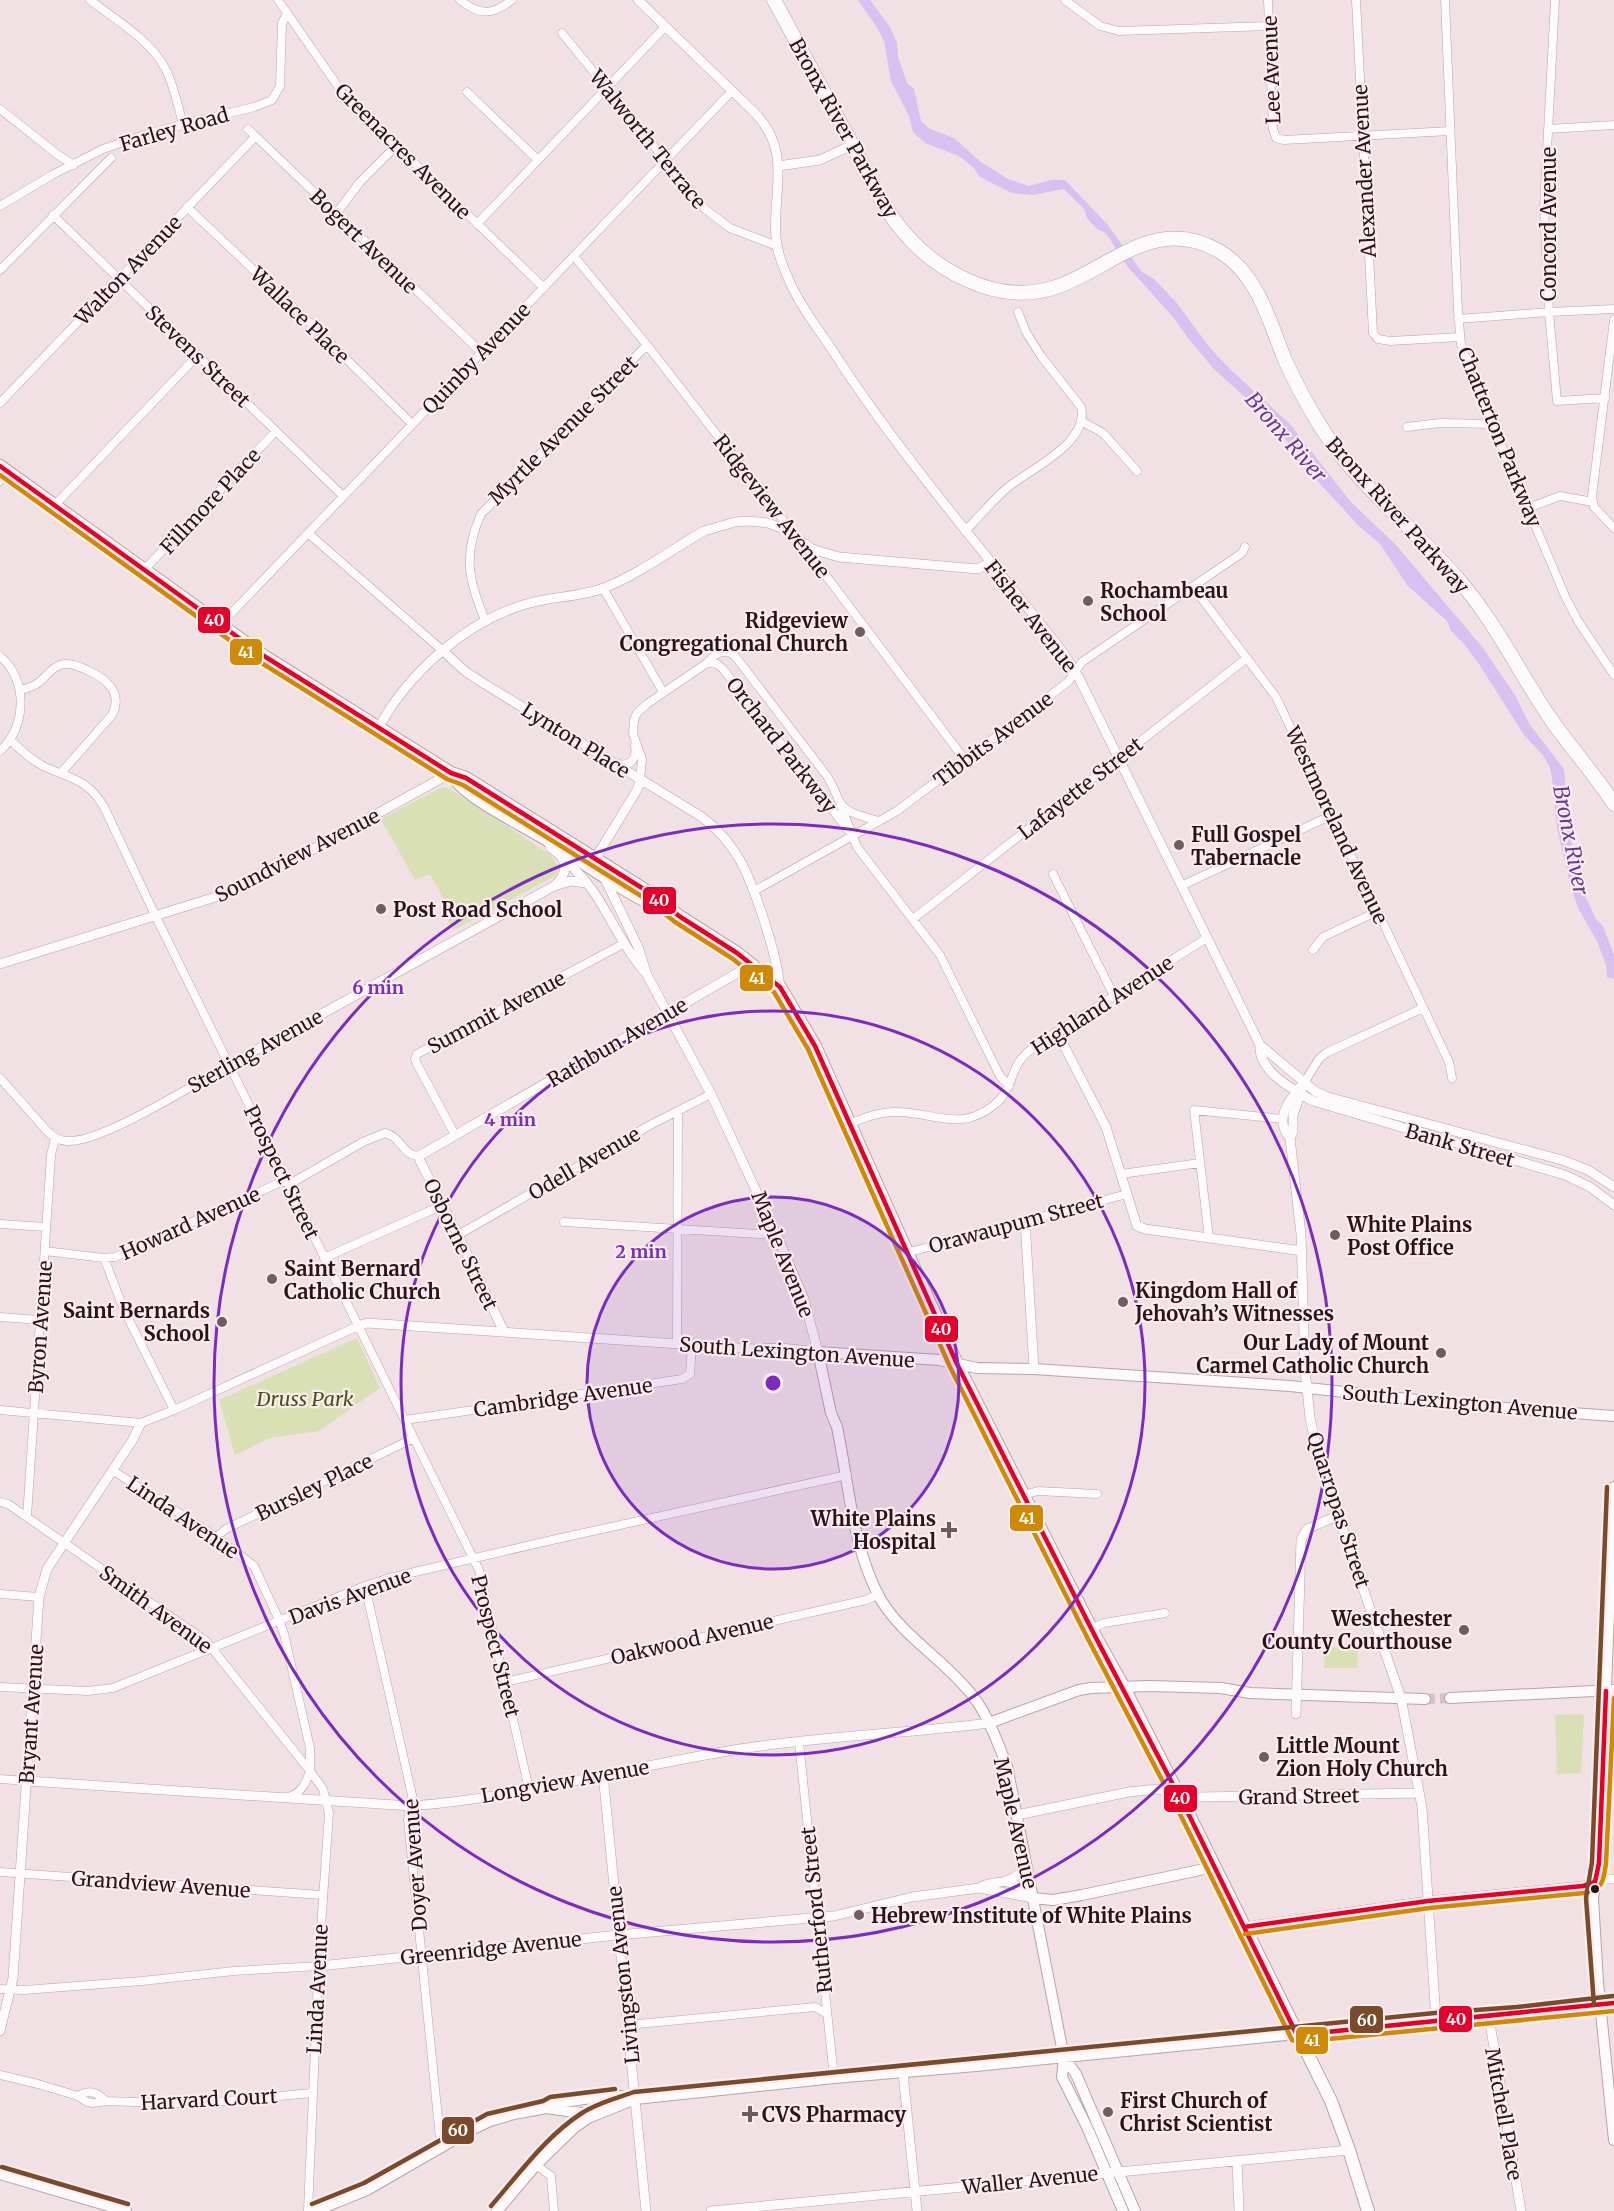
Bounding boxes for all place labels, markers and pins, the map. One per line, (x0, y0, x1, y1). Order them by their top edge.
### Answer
place label: Rochambeau School (1100, 578, 1229, 626)
marker: Rochambeau School (1081, 594, 1095, 608)
place label: Ridgeview Congregational Church (620, 608, 849, 656)
marker: Ridgeview Congregational Church (853, 625, 867, 639)
place label: Full Gospel Tabernacle (1191, 822, 1302, 870)
marker: Full Gospel Tabernacle (1172, 838, 1186, 852)
place label: Post Road School (393, 897, 563, 922)
marker: Post Road School (374, 902, 388, 916)
place label: White Plains Post Office (1346, 1212, 1472, 1260)
marker: White Plains Post Office (1328, 1228, 1342, 1242)
place label: Saint Bernard Catholic Church (284, 1256, 441, 1304)
marker: Saint Bernard Catholic Church (265, 1272, 279, 1286)
place label: Kingdom Hall of Jehovah’s Witnesses (1134, 1278, 1334, 1326)
marker: Kingdom Hall of Jehovah’s Witnesses (1116, 1295, 1130, 1309)
place label: Saint Bernards School (63, 1298, 210, 1346)
marker: Saint Bernards School (215, 1315, 229, 1329)
place label: Our Lady of Mount Carmel Catholic Church (1197, 1330, 1430, 1378)
marker: Our Lady of Mount Carmel Catholic Church (1434, 1346, 1448, 1360)
centre of rings (763, 1373, 783, 1393)
place label: White Plains Hospital (810, 1506, 936, 1554)
marker: White Plains Hospital (940, 1521, 958, 1539)
place label: Westchester County Courthouse (1262, 1606, 1452, 1654)
marker: Westchester County Courthouse (1457, 1623, 1471, 1637)
place label: Little Mount Zion Holy Church (1276, 1733, 1448, 1781)
marker: Little Mount Zion Holy Church (1257, 1750, 1271, 1764)
unlabelled marker (1589, 1883, 1601, 1895)
place label: Hebrew Institute of White Plains (871, 1903, 1192, 1928)
marker: Hebrew Institute of White Plains (852, 1908, 866, 1922)
place label: First Church of Christ Scientist (1120, 2088, 1272, 2136)
place label: CVS Pharmacy (762, 2102, 906, 2127)
marker: First Church of Christ Scientist (1101, 2105, 1115, 2119)
marker: CVS Pharmacy (743, 2107, 757, 2121)

